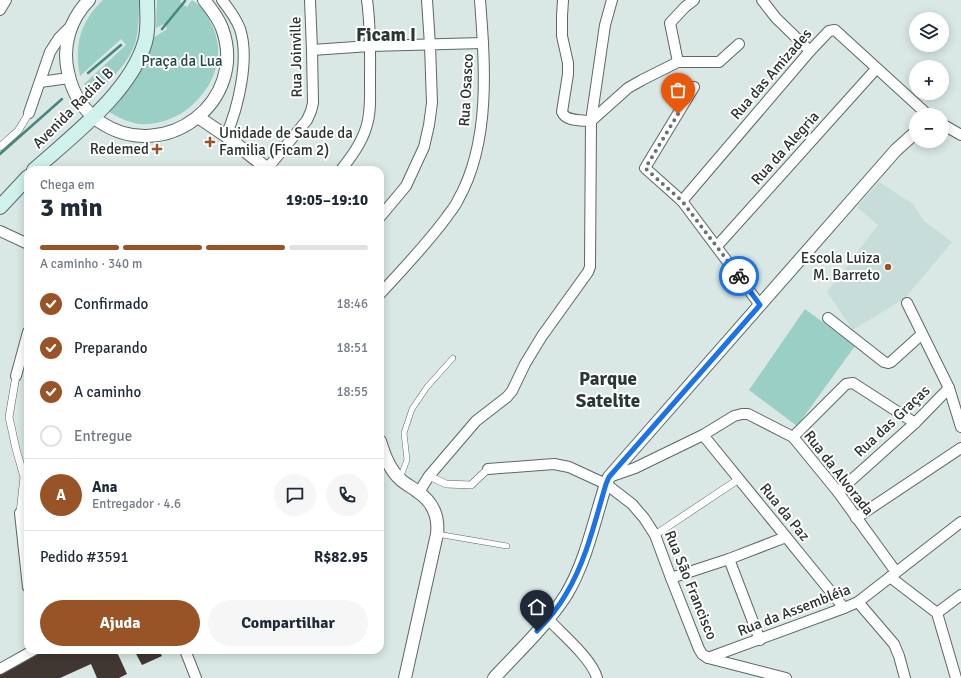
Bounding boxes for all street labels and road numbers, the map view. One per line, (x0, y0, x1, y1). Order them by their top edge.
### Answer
street label: Rua Joinville (286, 16, 306, 98)
street label: Rua das Amizades (727, 24, 816, 123)
street label: Rua Osasco (455, 53, 477, 127)
street label: Avenida Radial B (29, 64, 117, 152)
street label: Rua da Alegria (747, 107, 823, 189)
street label: Rua das Graças (850, 381, 934, 461)
street label: Rua da Alvorada (800, 427, 878, 519)
street label: Rua da Paz (756, 479, 814, 545)
street label: Rua São Francisco (661, 528, 721, 642)
street label: Rua da Assembléia (735, 580, 853, 640)

